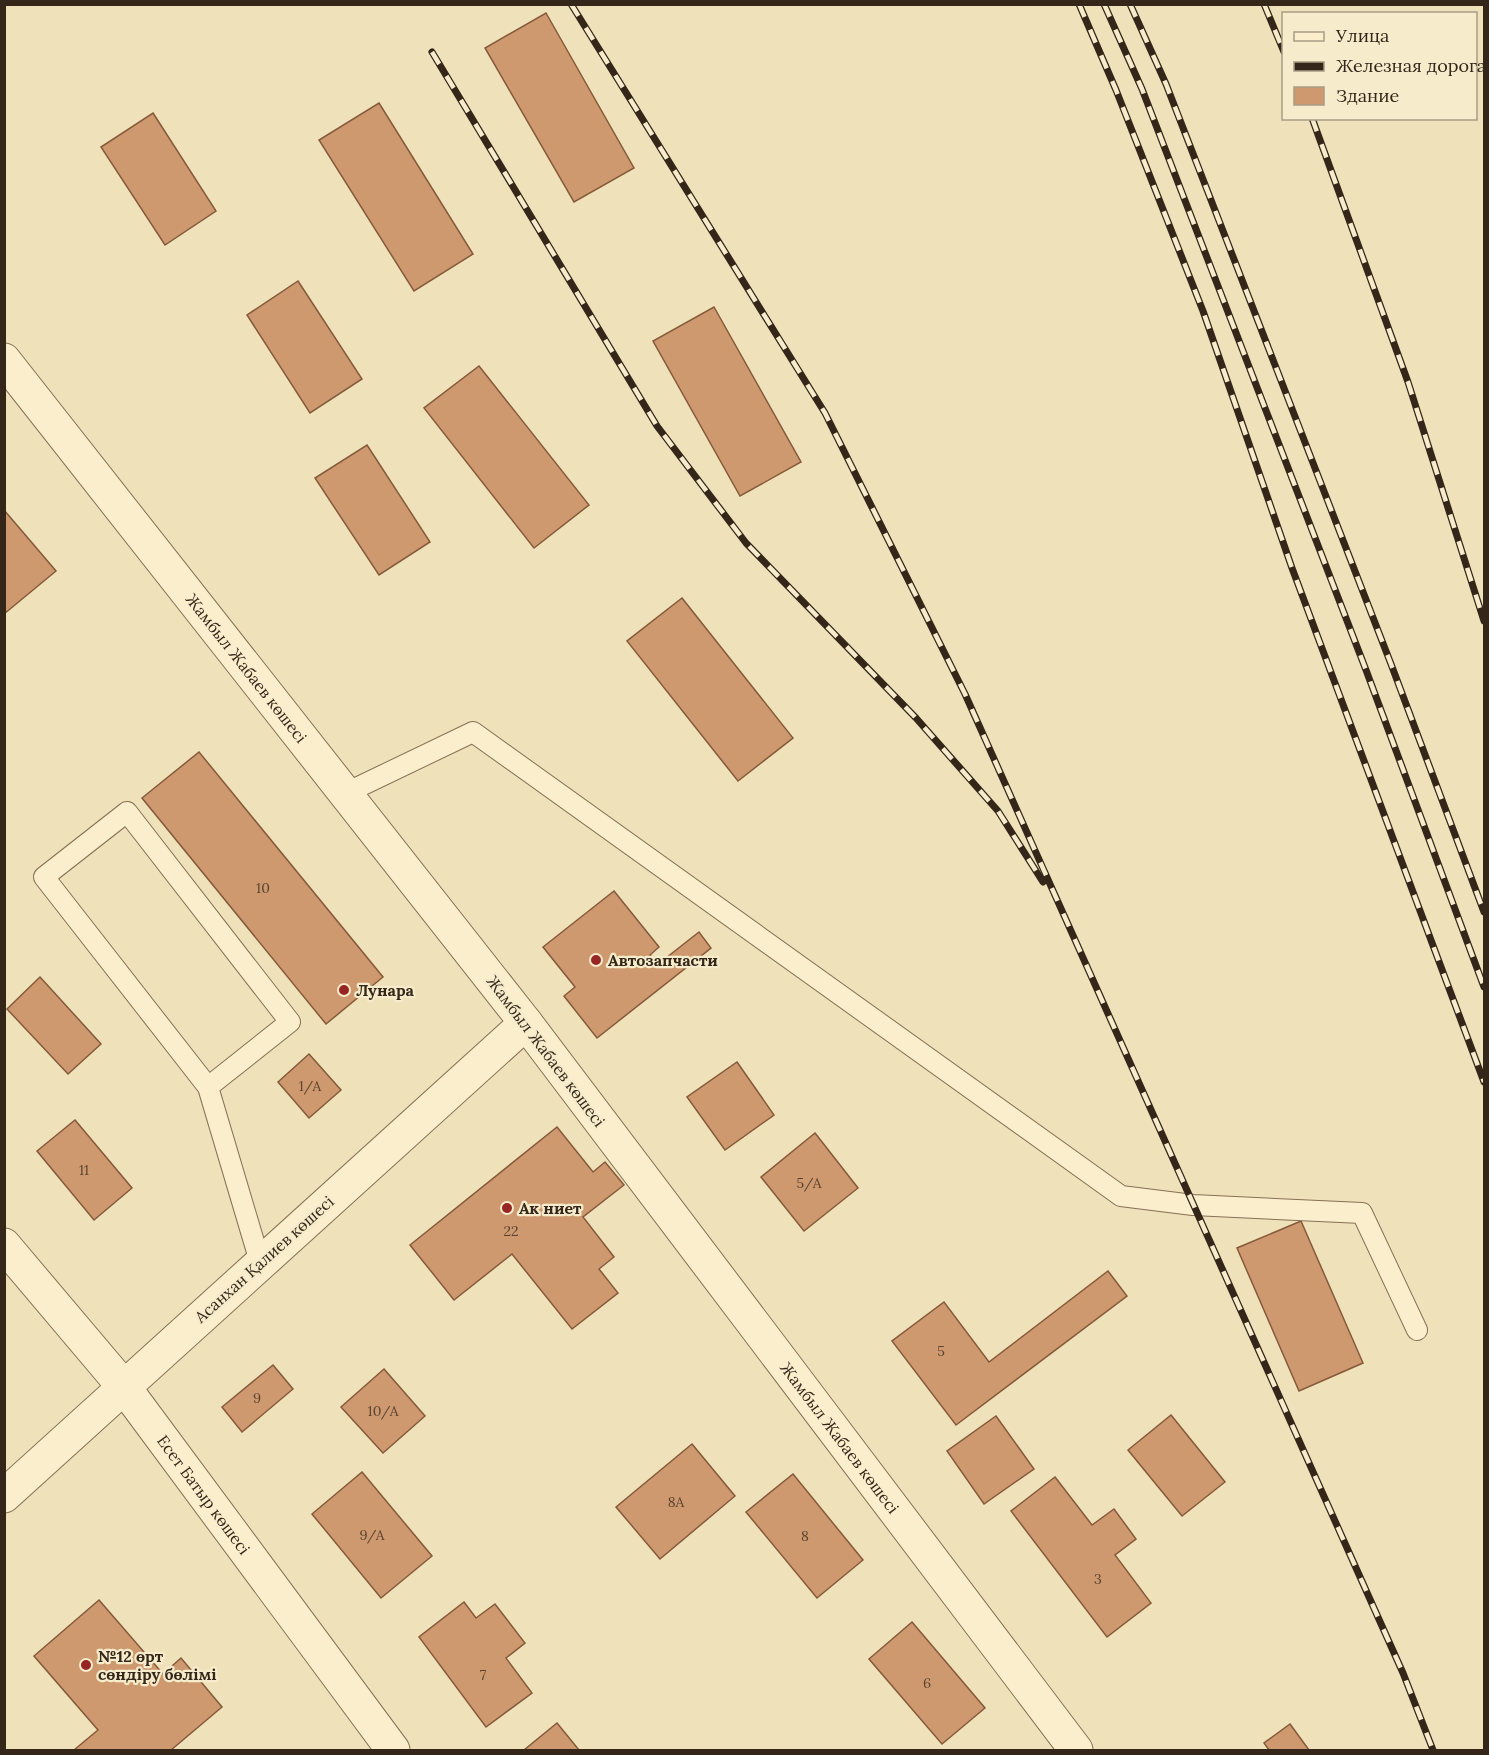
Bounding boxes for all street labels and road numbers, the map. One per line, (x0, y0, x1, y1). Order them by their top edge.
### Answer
street label: Жамбыл Жабаев көшесі (182, 589, 311, 747)
street label: Жамбыл Жабаев көшесі (483, 971, 609, 1131)
street label: Асанхан Қалиев көшесі (190, 1191, 338, 1327)
street label: Жамбыл Жабаев көшесі (776, 1358, 903, 1517)
street label: Есет Батыр көшесі (153, 1431, 255, 1558)

